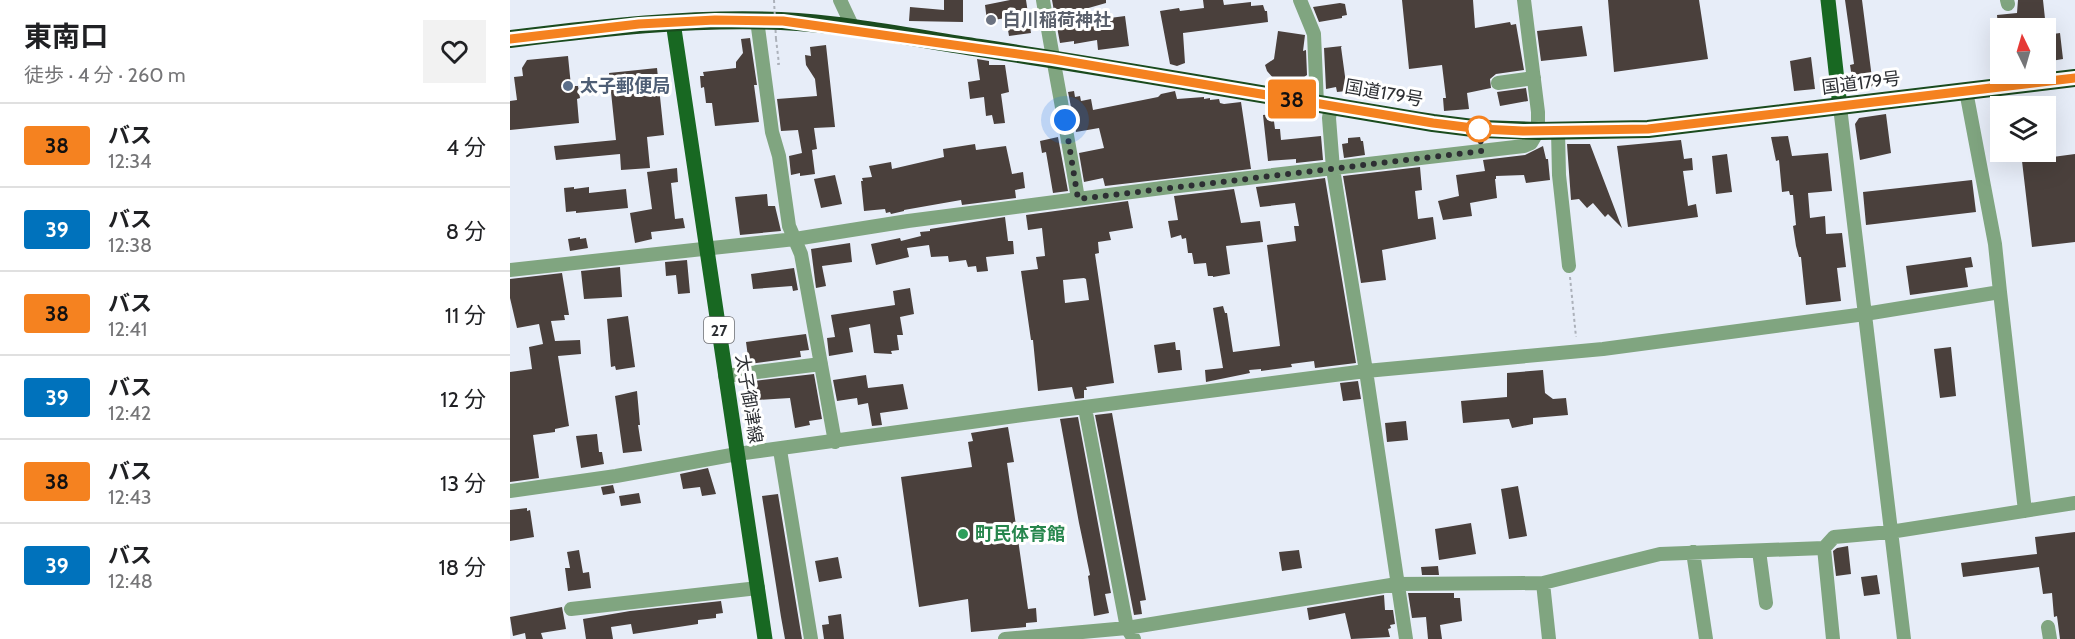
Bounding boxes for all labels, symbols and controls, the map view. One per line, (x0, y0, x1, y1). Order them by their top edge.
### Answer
place label: 白川稲荷神社 (1003, 9, 1111, 31)
marker: 白川稲荷神社 (984, 13, 998, 27)
north arrow (1990, 18, 2056, 84)
map controls (1990, 18, 2056, 162)
text: 東南口 (24, 19, 108, 53)
button: heart (423, 20, 486, 83)
text: 徒歩 · 4 分 · 260 m (24, 63, 185, 87)
street label: 国道179号 (1820, 67, 1902, 99)
place label: 太子郵便局 (580, 75, 670, 97)
street label: 国道179号 (1343, 75, 1425, 111)
marker: 太子郵便局 (561, 79, 575, 93)
line badge: 38 (1265, 80, 1319, 118)
text: 38 (1280, 87, 1304, 112)
button: layers (1990, 96, 2056, 162)
your location (1050, 105, 1080, 135)
unlabelled marker (1466, 116, 1492, 142)
text: バス (108, 122, 152, 149)
text: 38 (45, 133, 69, 158)
text: 4 分 (446, 134, 486, 161)
text: 12:34 (108, 149, 152, 173)
text: バス (108, 206, 152, 233)
text: 39 (45, 217, 69, 242)
text: 8 分 (446, 218, 486, 245)
text: 12:38 (108, 233, 152, 257)
text: バス (108, 290, 152, 317)
text: 38 (45, 301, 69, 326)
text: 11 分 (445, 302, 486, 329)
text: 12:41 (108, 317, 147, 341)
road number: 27 (704, 317, 734, 343)
street label: 太子御津線 (731, 353, 767, 445)
text: バス (108, 374, 152, 401)
text: 39 (45, 385, 69, 410)
text: 12 分 (440, 386, 486, 413)
text: 12:42 (108, 401, 151, 425)
text: バス (108, 458, 152, 485)
text: 38 (45, 469, 69, 494)
text: 13 分 (440, 470, 486, 497)
text: 12:43 (108, 485, 152, 509)
place label: 町民体育館 (975, 523, 1065, 545)
marker: 町民体育館 (956, 527, 970, 541)
text: バス (108, 542, 152, 569)
text: 39 (45, 553, 69, 578)
text: 18 分 (439, 554, 486, 581)
text: 12:48 (108, 569, 153, 593)

